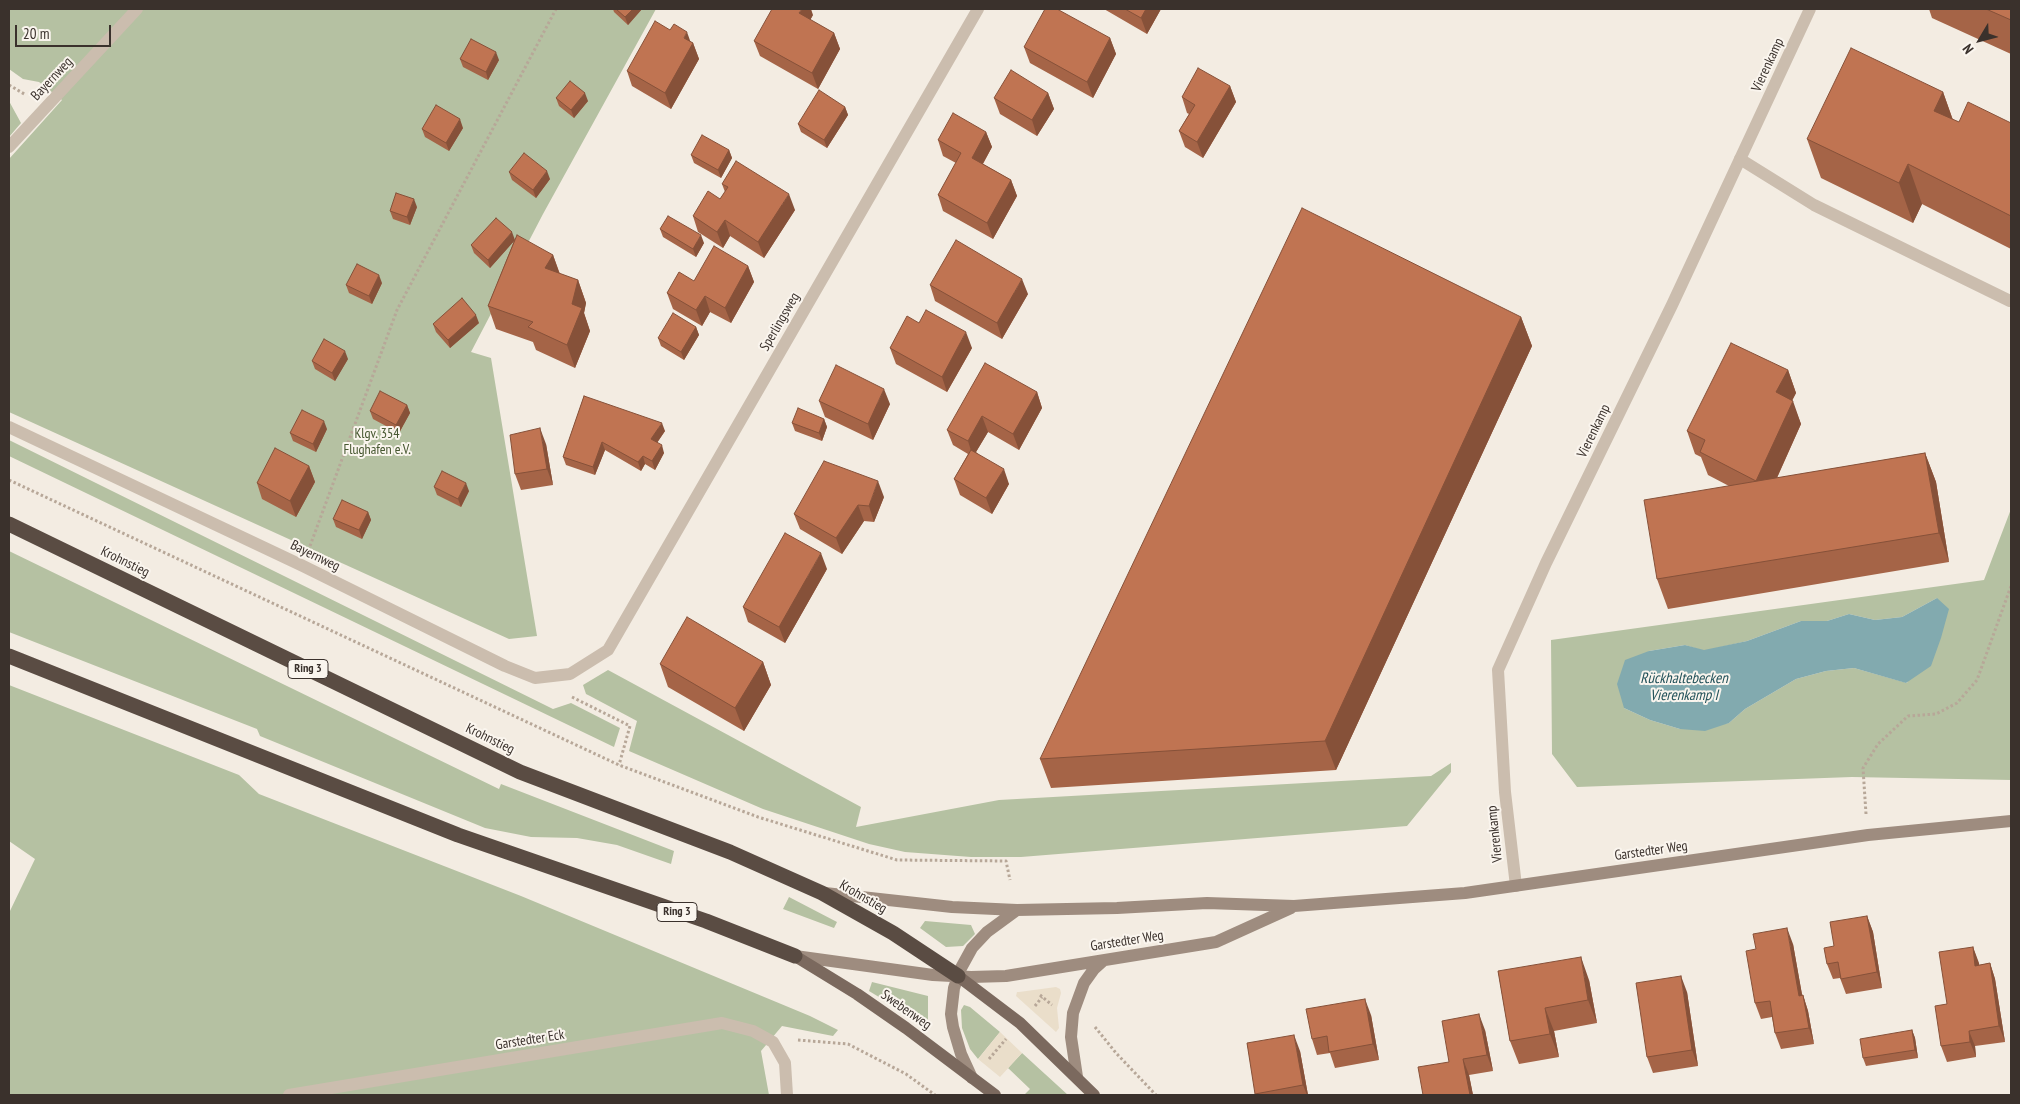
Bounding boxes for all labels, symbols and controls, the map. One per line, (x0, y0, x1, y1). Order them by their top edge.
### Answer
scale bar (18, 15, 114, 47)
north arrow (1955, 15, 2005, 65)
text: 20 m (23, 24, 49, 43)
street label: Vierenkamp (1748, 35, 1788, 95)
text: N (1959, 41, 1977, 57)
street label: Bayernweg (28, 54, 76, 104)
street label: Sperlingsweg (757, 290, 803, 354)
street label: Vierenkamp (1574, 402, 1614, 460)
park label: Klgv. 354 Flughafen e.V. (343, 426, 411, 458)
street label: Bayernweg (287, 537, 343, 575)
street label: Krohnstieg (98, 543, 152, 581)
road number: Ring 3 (288, 660, 328, 679)
water label: Rückhaltebecken Vierenkamp I (1640, 670, 1728, 705)
street label: Krohnstieg (463, 720, 517, 758)
street label: Vierenkamp (1484, 805, 1506, 863)
street label: Garstedter Weg (1613, 838, 1689, 864)
street label: Krohnstieg (836, 877, 890, 917)
road number: Ring 3 (657, 902, 697, 922)
street label: Garstedter Weg (1089, 927, 1165, 955)
street label: Swebenweg (878, 987, 934, 1033)
street label: Garstedter Eck (494, 1026, 566, 1054)

